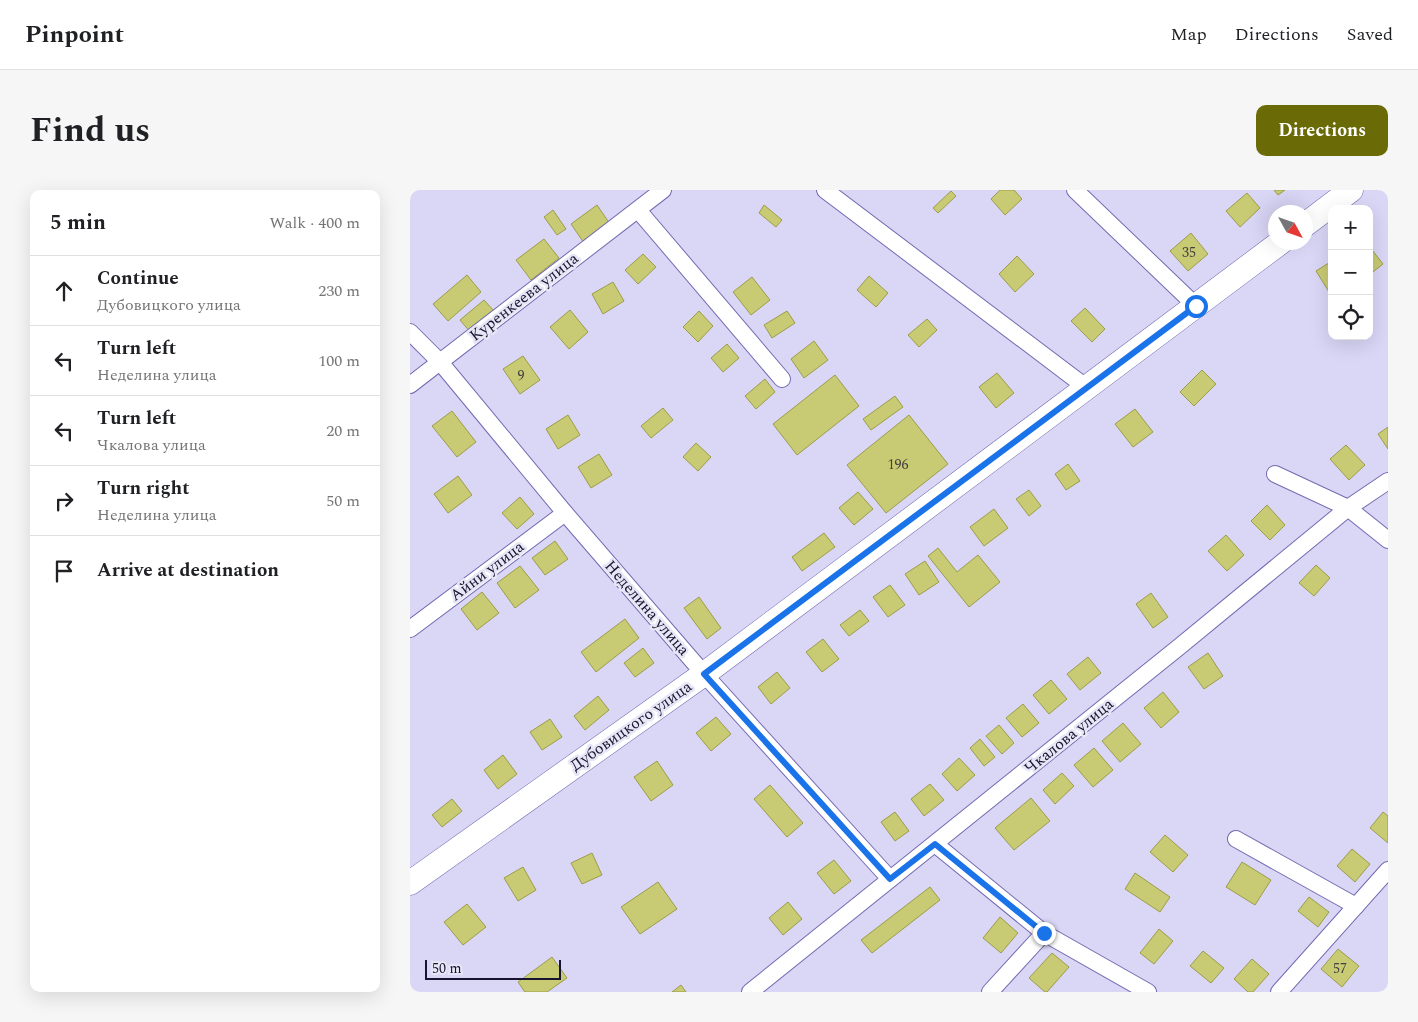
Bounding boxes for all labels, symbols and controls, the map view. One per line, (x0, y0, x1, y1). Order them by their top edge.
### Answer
text: Pinpoint (25, 17, 124, 53)
text: Map (1171, 21, 1207, 48)
text: Directions (1235, 21, 1319, 48)
text: Saved (1347, 21, 1393, 48)
text: Find us (30, 104, 150, 157)
button: Directions (1256, 105, 1388, 156)
north arrow (1268, 205, 1313, 250)
map controls (1328, 205, 1373, 340)
button: + (1328, 205, 1373, 250)
text: 5 min (50, 207, 106, 239)
text: Walk · 400 m (269, 211, 360, 235)
house number: 35 (1182, 242, 1196, 263)
street label: Куренкеева улица (464, 247, 584, 347)
button: − (1328, 250, 1373, 295)
text: Continue (97, 264, 179, 293)
icon: ahead (50, 277, 78, 305)
text: 230 m (318, 279, 360, 303)
text: Дубовицкого улица (97, 293, 241, 317)
route start (1185, 295, 1208, 318)
button: locate (1328, 295, 1373, 340)
text: Turn left (97, 334, 176, 363)
icon: left (50, 347, 78, 375)
text: 100 m (318, 349, 360, 373)
text: Неделина улица (97, 363, 217, 387)
house number: 9 (518, 365, 525, 386)
text: Turn left (97, 404, 176, 433)
icon: left (50, 417, 78, 445)
text: 20 m (326, 419, 360, 443)
text: Чкалова улица (97, 433, 206, 457)
house number: 196 (888, 454, 909, 475)
text: Turn right (97, 474, 190, 503)
icon: right (50, 487, 78, 515)
text: 50 m (326, 489, 360, 513)
text: Неделина улица (97, 503, 217, 527)
street label: Айни улица (445, 535, 529, 607)
street label: Неделина улица (599, 555, 695, 661)
text: Arrive at destination (97, 556, 279, 585)
icon: arrive (50, 557, 78, 585)
street label: Дубовицкого улица (565, 675, 697, 777)
street label: Чкалова улица (1019, 692, 1119, 780)
route end (1033, 922, 1056, 945)
scale bar (425, 957, 561, 980)
text: 50 m (432, 958, 462, 979)
house number: 57 (1333, 958, 1347, 979)

